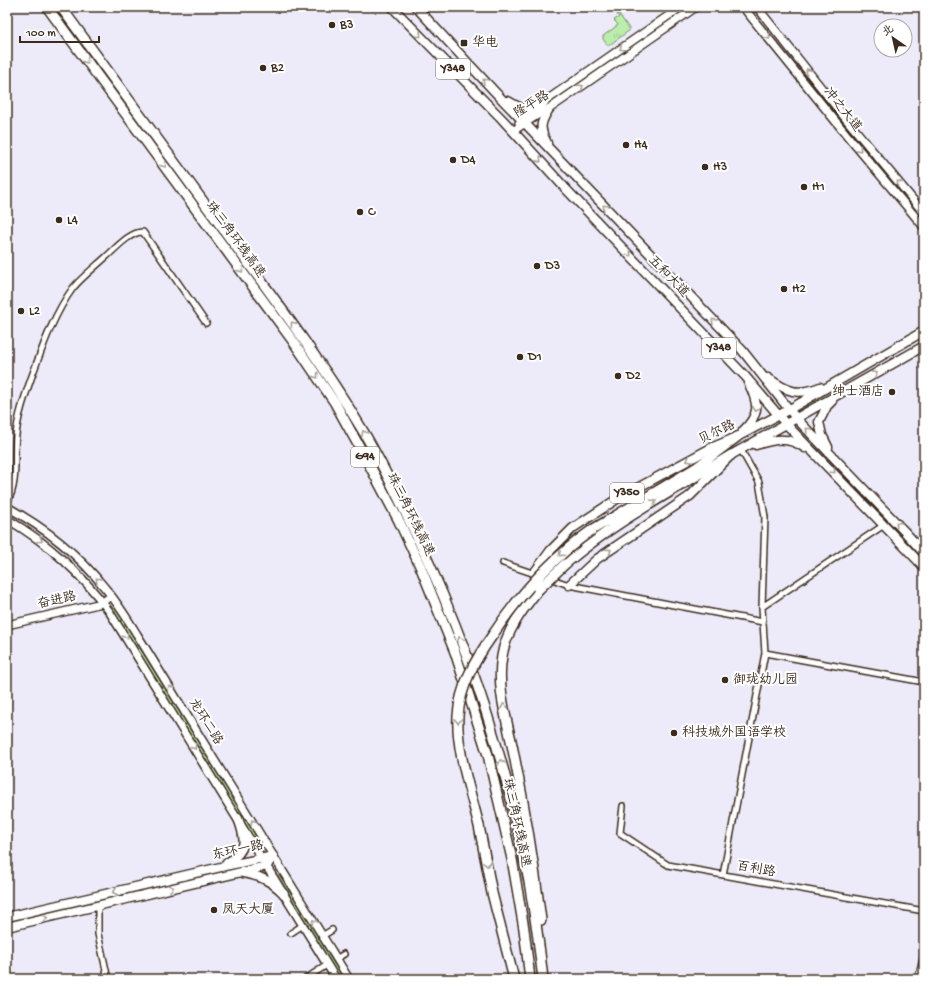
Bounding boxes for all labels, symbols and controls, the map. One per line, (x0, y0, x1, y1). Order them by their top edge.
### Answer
scale bar (20, 18, 99, 44)
place label: B3 (339, 18, 354, 33)
north arrow (873, 18, 913, 58)
marker: B3 (327, 20, 337, 30)
text: 北 (881, 23, 896, 39)
text: 100 m (25, 27, 56, 41)
one-way arrow (414, 30, 422, 38)
one-way arrow (763, 33, 770, 40)
place label: 华电 (472, 35, 498, 51)
marker: 华电 (459, 38, 469, 48)
one-way arrow (619, 43, 626, 50)
one-way arrow (82, 57, 89, 64)
road number: Y348 (436, 59, 470, 79)
place label: B2 (270, 61, 285, 76)
marker: B2 (258, 63, 268, 73)
one-way arrow (806, 69, 813, 76)
one-way arrow (483, 79, 490, 86)
one-way arrow (577, 84, 584, 92)
street label: 冲之大道 (820, 84, 865, 135)
street label: 隆平路 (511, 87, 553, 122)
place label: H4 (634, 138, 648, 153)
marker: H4 (621, 140, 631, 150)
one-way arrow (854, 145, 861, 152)
place label: D4 (460, 153, 476, 168)
marker: D4 (448, 155, 458, 165)
one-way arrow (535, 155, 542, 163)
place label: H3 (713, 160, 727, 175)
one-way arrow (159, 161, 166, 168)
marker: H3 (700, 162, 710, 172)
place label: H1 (812, 180, 825, 195)
one-way arrow (897, 180, 904, 188)
marker: H1 (799, 182, 809, 192)
street label: 珠三角环线高速 (202, 198, 269, 281)
one-way arrow (602, 204, 610, 212)
place label: C (368, 205, 376, 220)
marker: C (355, 207, 365, 217)
place label: L4 (67, 213, 78, 228)
marker: L4 (54, 215, 64, 225)
one-way arrow (624, 249, 632, 257)
street label: 五和大道 (645, 252, 692, 301)
place label: D3 (544, 259, 560, 274)
marker: D3 (532, 261, 542, 271)
one-way arrow (236, 266, 244, 273)
place label: H2 (792, 282, 806, 297)
marker: H2 (779, 284, 789, 294)
place label: L2 (29, 304, 41, 319)
marker: L2 (16, 306, 26, 316)
one-way arrow (711, 318, 719, 326)
one-way arrow (291, 321, 298, 328)
road number: Y348 (702, 338, 736, 358)
place label: D1 (527, 350, 542, 365)
marker: D1 (515, 352, 525, 362)
place label: D2 (625, 369, 641, 384)
marker: D2 (613, 371, 623, 381)
one-way arrow (871, 371, 878, 378)
one-way arrow (311, 372, 319, 379)
place label: 绅士酒店 (832, 384, 884, 400)
marker: 绅士酒店 (887, 387, 897, 397)
one-way arrow (752, 405, 761, 412)
street label: 贝尔路 (696, 417, 738, 448)
one-way arrow (805, 427, 813, 435)
one-way arrow (361, 430, 368, 437)
road number: G94 (351, 447, 379, 467)
one-way arrow (686, 455, 693, 462)
one-way arrow (828, 466, 835, 474)
street label: 珠三角环线高速 (383, 470, 438, 559)
road number: Y350 (610, 483, 644, 503)
one-way arrow (650, 500, 657, 507)
one-way arrow (895, 521, 903, 529)
one-way arrow (35, 535, 42, 542)
one-way arrow (605, 548, 612, 556)
one-way arrow (558, 550, 566, 557)
one-way arrow (95, 577, 103, 585)
street label: 奋进路 (36, 588, 78, 613)
one-way arrow (121, 632, 129, 639)
one-way arrow (457, 635, 465, 642)
place label: 御珑幼儿园 (733, 672, 798, 688)
marker: 御珑幼儿园 (720, 675, 730, 685)
one-way arrow (167, 685, 175, 692)
street label: 龙环二路 (185, 695, 226, 748)
one-way arrow (500, 702, 508, 709)
one-way arrow (454, 718, 462, 724)
place label: 科技城外国语学校 (682, 724, 786, 741)
marker: 科技城外国语学校 (669, 728, 679, 738)
one-way arrow (189, 743, 197, 750)
one-way arrow (498, 759, 506, 765)
street label: 珠三角环线高速 (499, 777, 535, 869)
one-way arrow (250, 819, 257, 826)
street label: 东环一路 (211, 837, 265, 864)
street label: 百利路 (735, 858, 777, 881)
one-way arrow (482, 861, 490, 868)
one-way arrow (168, 885, 175, 893)
one-way arrow (111, 887, 118, 895)
place label: 凤天大厦 (222, 902, 274, 918)
marker: 凤天大厦 (209, 905, 219, 915)
one-way arrow (42, 915, 48, 923)
one-way arrow (311, 919, 318, 926)

